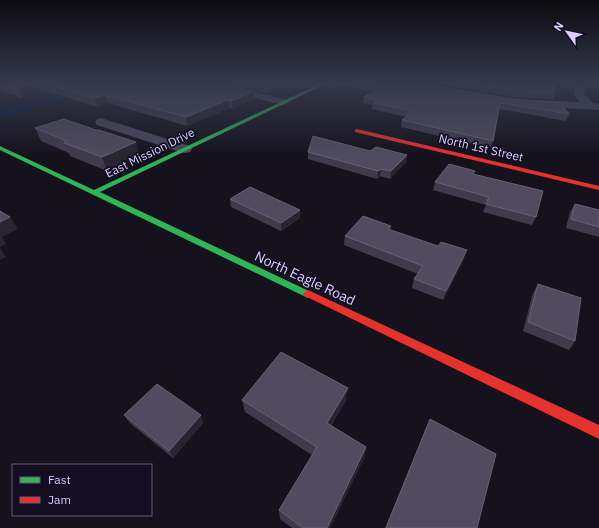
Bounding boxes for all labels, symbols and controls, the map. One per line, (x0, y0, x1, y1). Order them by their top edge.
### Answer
north arrow (547, 12, 587, 52)
text: N (551, 19, 567, 34)
street label: East Mission Drive (103, 124, 197, 181)
street label: North 1st Street (437, 130, 525, 165)
street label: North Eagle Road (252, 247, 358, 309)
legend (12, 464, 152, 516)
text: Fast (48, 472, 71, 487)
text: Jam (48, 492, 71, 507)

